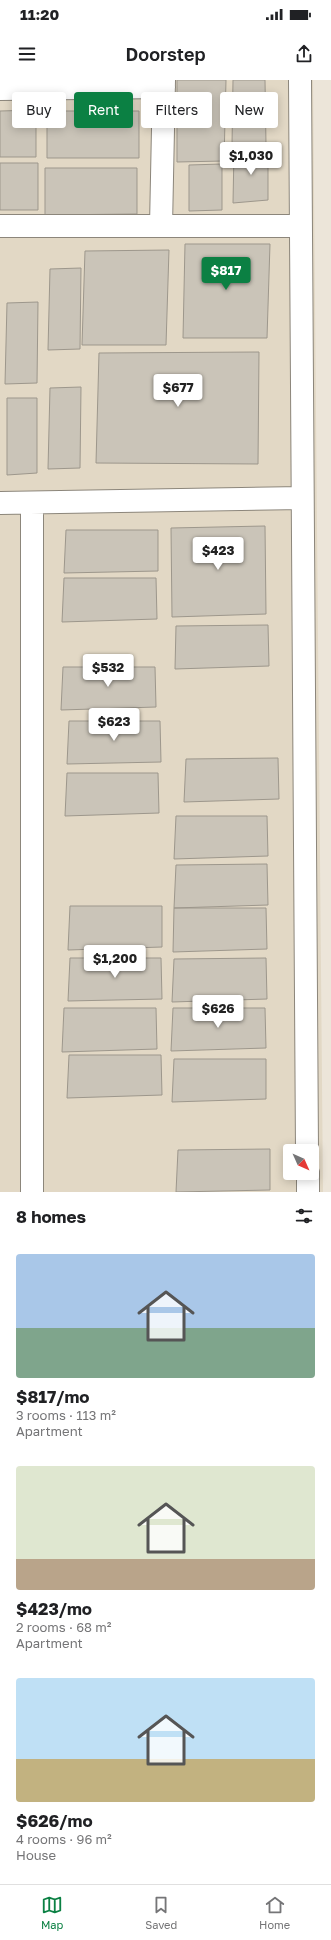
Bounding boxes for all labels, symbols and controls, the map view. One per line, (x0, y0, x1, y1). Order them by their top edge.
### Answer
text: 11:20 (20, 5, 59, 23)
icon: menu (16, 43, 38, 65)
text: Doorstep (126, 43, 205, 65)
icon: share (293, 43, 315, 65)
chip: Buy (12, 92, 66, 128)
chip: Rent (74, 92, 133, 128)
chip: Filters (141, 92, 212, 128)
chip: New (220, 92, 278, 128)
pin: $1,030 (218, 142, 284, 176)
text: $1,030 (229, 147, 273, 163)
pin: $817 (202, 257, 250, 291)
text: $817 (211, 262, 241, 278)
pin: $677 (154, 374, 202, 408)
text: $677 (162, 379, 194, 395)
pin: $423 (194, 537, 242, 571)
text: $423 (202, 542, 234, 558)
pin: $532 (84, 654, 132, 688)
text: $532 (92, 659, 124, 675)
pin: $623 (90, 708, 138, 742)
text: $623 (98, 713, 130, 729)
pin: $1,200 (82, 945, 148, 979)
text: $1,200 (93, 950, 137, 966)
pin: $626 (194, 995, 242, 1029)
text: $626 (201, 1000, 235, 1016)
north arrow (283, 1144, 319, 1180)
map controls (283, 1144, 319, 1180)
icon: filters (293, 1205, 315, 1227)
text: 8 homes (16, 1206, 86, 1227)
icon: home (130, 1280, 202, 1352)
text: $817/mo (16, 1386, 90, 1407)
text: 3 rooms · 113 m² (16, 1407, 116, 1423)
text: Apartment (16, 1423, 83, 1439)
icon: home (130, 1492, 202, 1564)
text: $423/mo (16, 1598, 92, 1619)
text: 2 rooms · 68 m² (16, 1619, 111, 1635)
text: Apartment (16, 1635, 83, 1651)
icon: home (130, 1704, 202, 1776)
text: $626/mo (16, 1810, 93, 1831)
text: 4 rooms · 96 m² (16, 1831, 112, 1847)
text: House (16, 1847, 56, 1863)
tab: Map (41, 1894, 63, 1931)
tab: Saved (145, 1894, 177, 1931)
tab: Home (259, 1894, 290, 1931)

